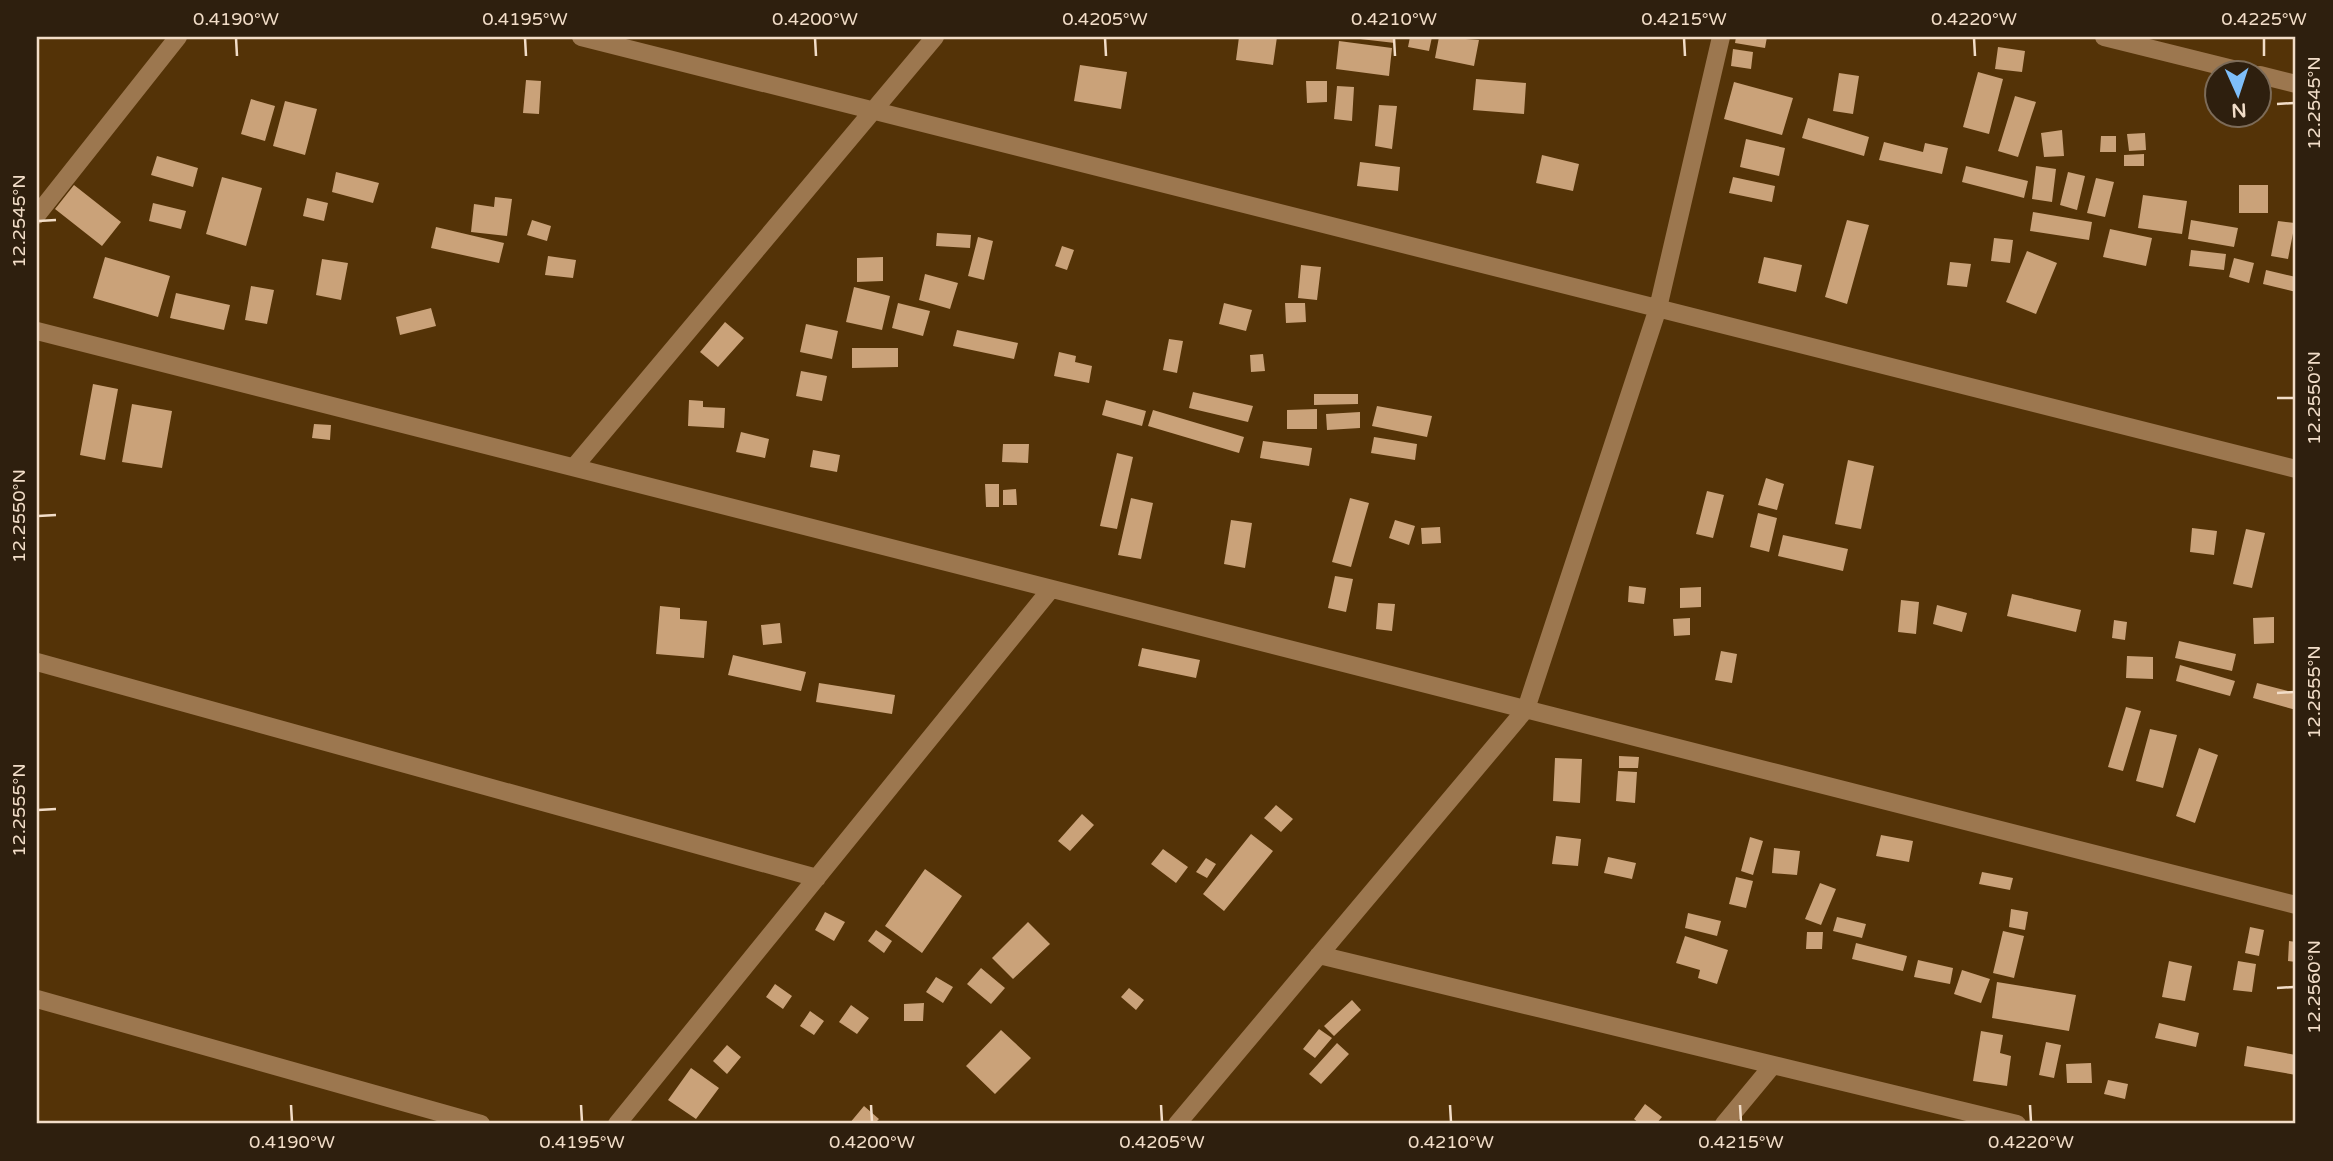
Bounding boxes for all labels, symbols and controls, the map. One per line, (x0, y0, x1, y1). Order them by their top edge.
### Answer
text: 0.4190°W (193, 8, 279, 30)
text: 0.4195°W (482, 8, 568, 30)
text: 0.4200°W (772, 8, 858, 30)
text: 0.4205°W (1062, 8, 1148, 30)
text: 0.4210°W (1351, 8, 1437, 30)
text: 0.4215°W (1641, 8, 1727, 30)
text: 0.4220°W (1931, 8, 2017, 30)
text: 0.4225°W (2221, 8, 2307, 30)
text: 12.2545°N (2303, 56, 2325, 150)
north arrow (2204, 60, 2274, 130)
text: N (2231, 99, 2247, 121)
text: 12.2545°N (8, 174, 30, 268)
text: 12.2550°N (2303, 351, 2325, 445)
text: 12.2550°N (8, 469, 30, 563)
text: 12.2555°N (2303, 645, 2325, 739)
text: 12.2555°N (8, 763, 30, 857)
text: 12.2560°N (2303, 940, 2325, 1034)
text: 0.4190°W (249, 1131, 335, 1153)
text: 0.4195°W (539, 1131, 625, 1153)
text: 0.4200°W (829, 1131, 915, 1153)
text: 0.4205°W (1119, 1131, 1205, 1153)
text: 0.4210°W (1408, 1131, 1494, 1153)
text: 0.4215°W (1698, 1131, 1784, 1153)
text: 0.4220°W (1988, 1131, 2074, 1153)

